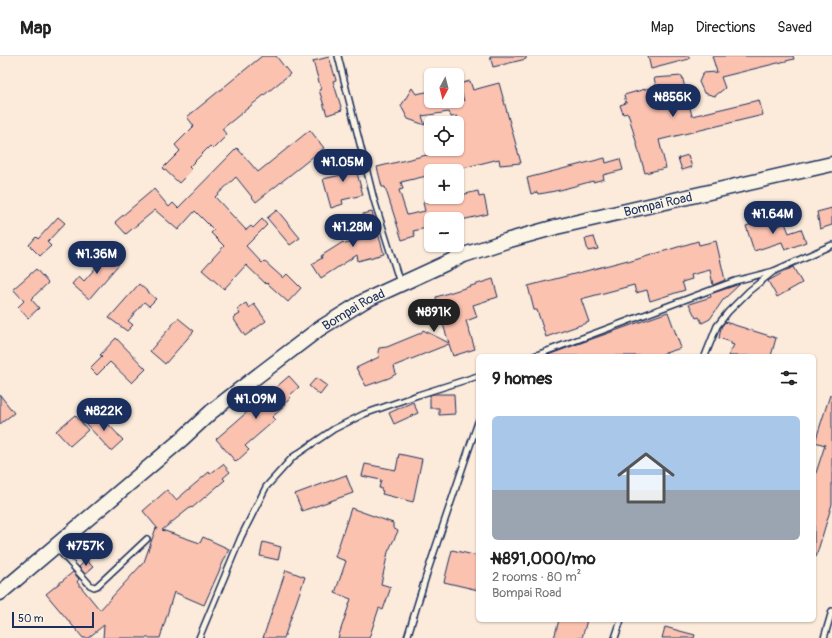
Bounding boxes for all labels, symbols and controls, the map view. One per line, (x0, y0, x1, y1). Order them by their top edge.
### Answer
text: Map (20, 16, 51, 40)
text: Map (651, 19, 674, 36)
text: Directions (696, 19, 755, 36)
text: Saved (777, 19, 812, 36)
north arrow (424, 68, 464, 108)
map controls (424, 68, 464, 252)
pin: ₦856K (645, 84, 701, 118)
text: ₦856K (655, 89, 691, 105)
button: locate (424, 116, 464, 156)
pin: ₦1.05M (310, 149, 376, 183)
text: ₦1.05M (322, 154, 364, 170)
button: + (424, 164, 464, 204)
street label: Bompai Road (622, 189, 694, 220)
pin: ₦1.64M (740, 201, 806, 235)
text: ₦1.64M (753, 206, 793, 222)
button: − (424, 212, 464, 252)
pin: ₦1.28M (320, 214, 386, 248)
text: ₦1.28M (334, 219, 372, 235)
pin: ₦1.36M (64, 241, 130, 275)
text: ₦1.36M (77, 246, 117, 262)
street label: Bompai Road (319, 286, 387, 334)
pin: ₦891K (406, 299, 462, 333)
text: ₦891K (417, 304, 451, 320)
icon: filters (778, 367, 800, 389)
text: 9 homes (492, 368, 552, 389)
pin: ₦1.09M (223, 386, 289, 420)
text: ₦1.09M (236, 391, 276, 407)
pin: ₦822K (76, 398, 132, 432)
text: ₦822K (86, 403, 122, 419)
icon: home (610, 442, 682, 514)
pin: ₦757K (58, 533, 114, 567)
text: ₦757K (68, 538, 104, 554)
text: ₦891,000/mo (492, 548, 596, 569)
text: 2 rooms · 80 m² (492, 569, 581, 585)
text: Bompai Road (492, 585, 562, 601)
scale bar (12, 610, 94, 629)
text: 50 m (18, 612, 44, 625)

